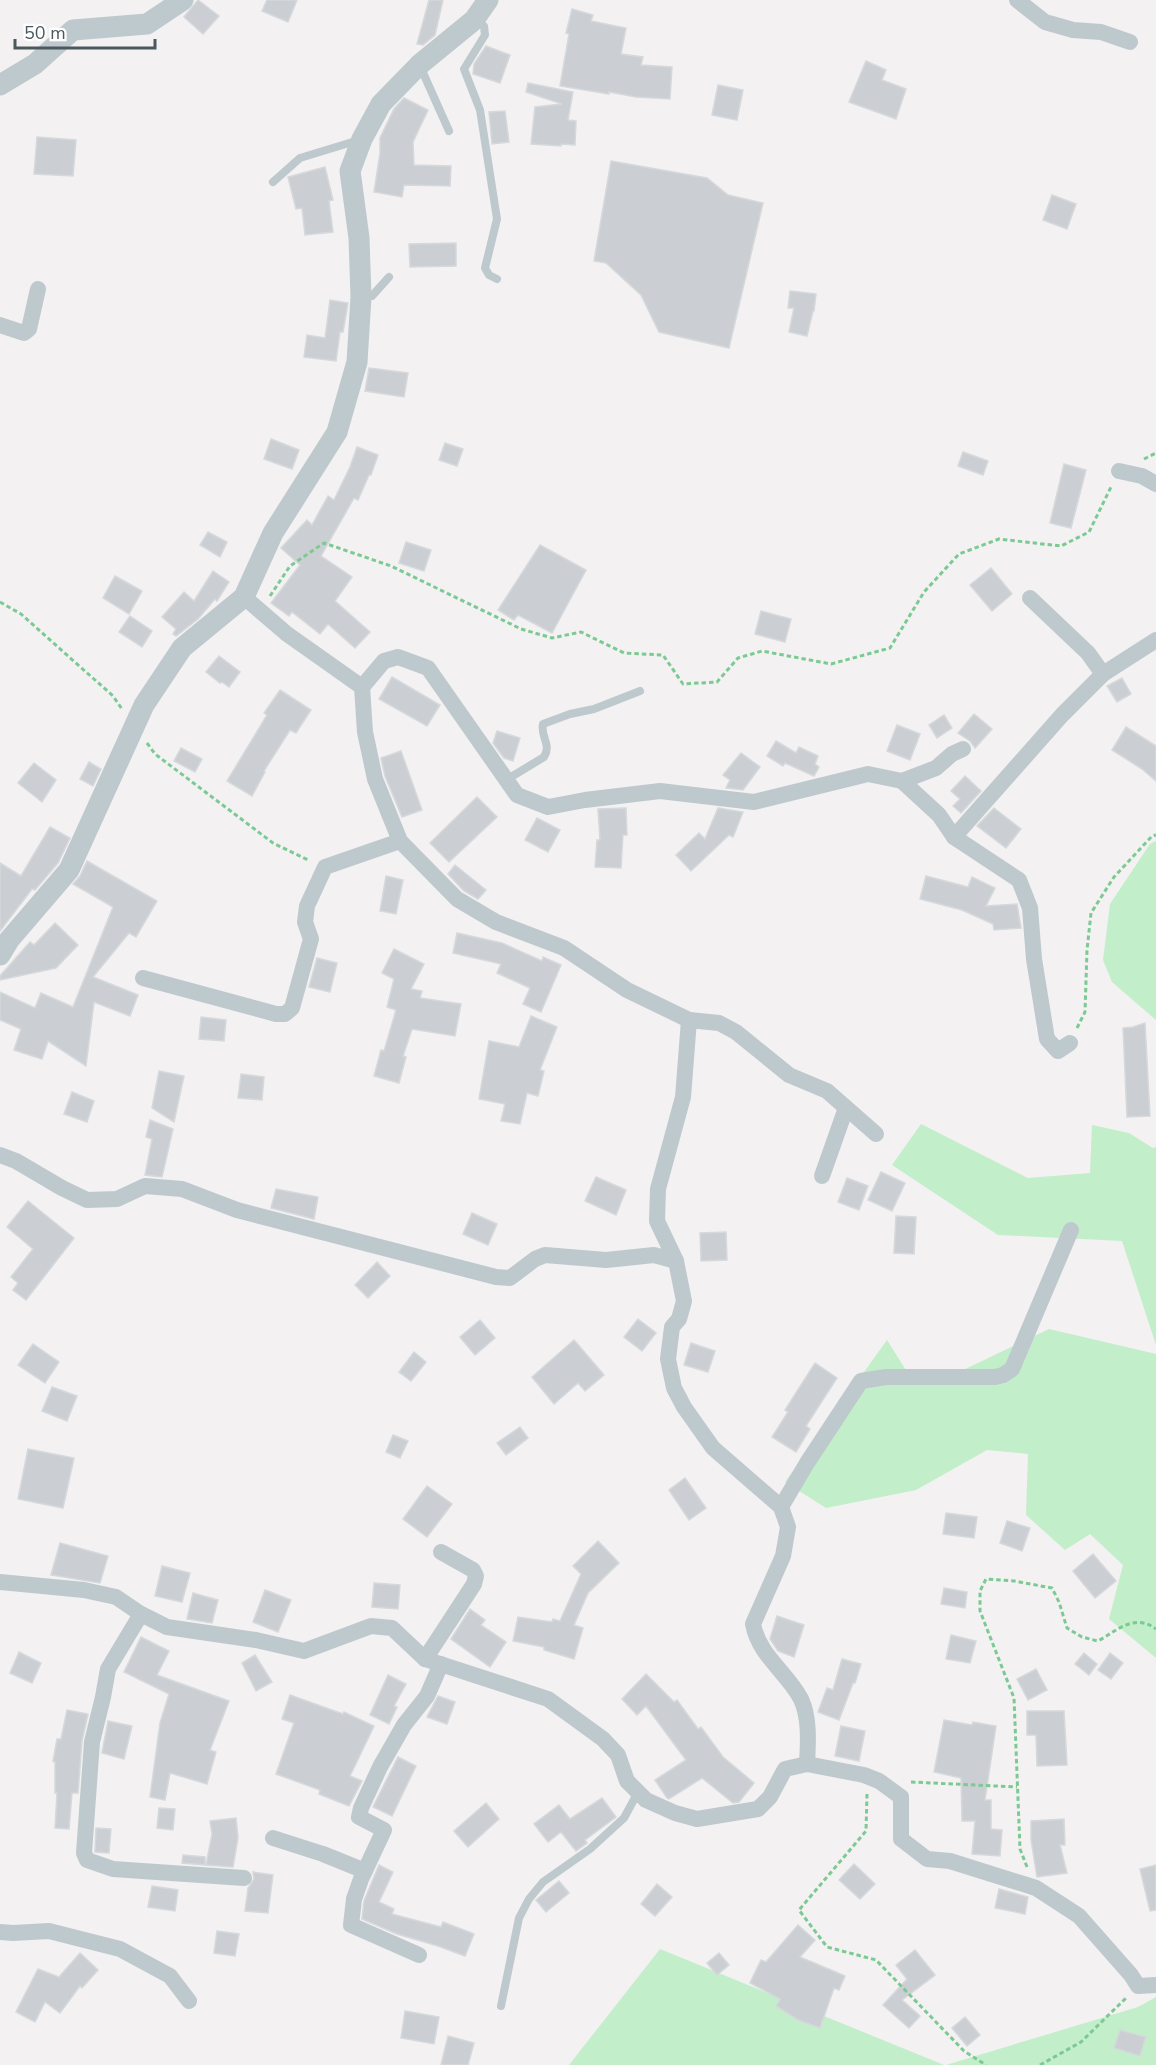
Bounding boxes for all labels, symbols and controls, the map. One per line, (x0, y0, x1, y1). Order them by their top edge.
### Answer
scale bar (15, 12, 154, 50)
text: 50 m (24, 21, 66, 45)

